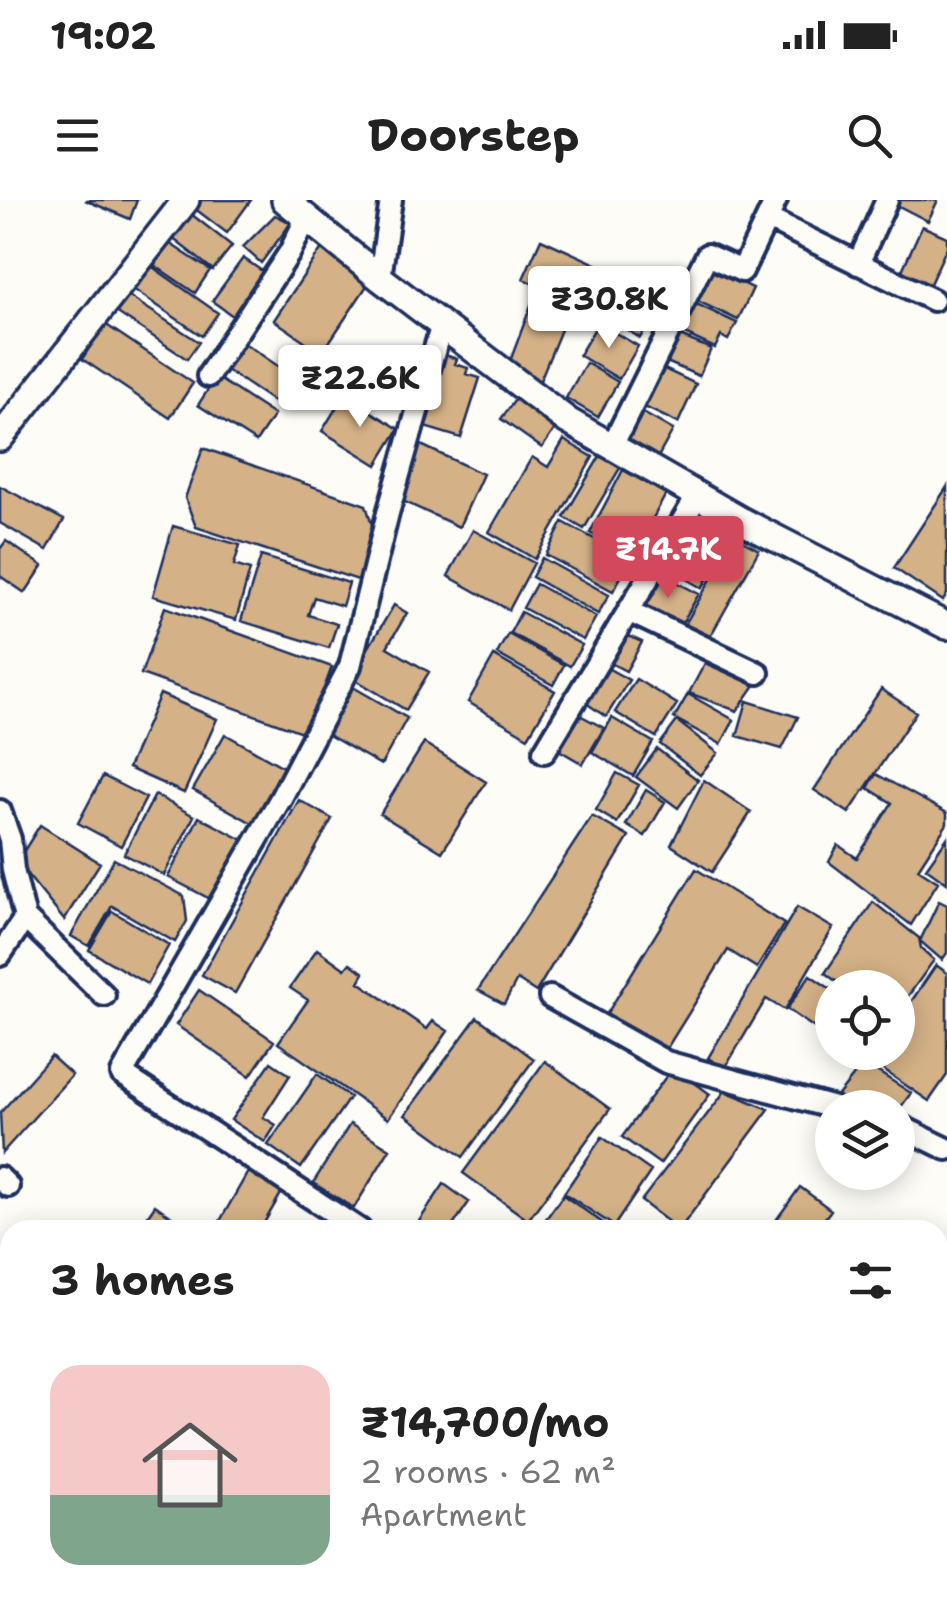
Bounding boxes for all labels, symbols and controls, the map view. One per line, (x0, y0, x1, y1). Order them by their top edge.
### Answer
text: 19:02 (50, 10, 156, 61)
text: Doorstep (368, 105, 579, 165)
icon: menu (50, 108, 105, 163)
icon: search (842, 108, 897, 163)
pin: ₹30.8K (528, 266, 690, 351)
text: ₹30.8K (550, 277, 668, 320)
pin: ₹22.6K (279, 345, 441, 430)
text: ₹22.6K (300, 356, 420, 399)
pin: ₹14.7K (587, 516, 749, 601)
text: ₹14.7K (615, 527, 721, 570)
map controls (815, 970, 915, 1190)
button: locate (815, 970, 915, 1070)
button: layers (815, 1090, 915, 1190)
text: 3 homes (50, 1252, 235, 1308)
icon: filters (843, 1253, 898, 1308)
text: ₹14,700/mo (360, 1394, 610, 1450)
icon: home (130, 1405, 250, 1525)
text: 2 rooms · 62 m² (360, 1450, 616, 1493)
text: Apartment (360, 1493, 527, 1536)

